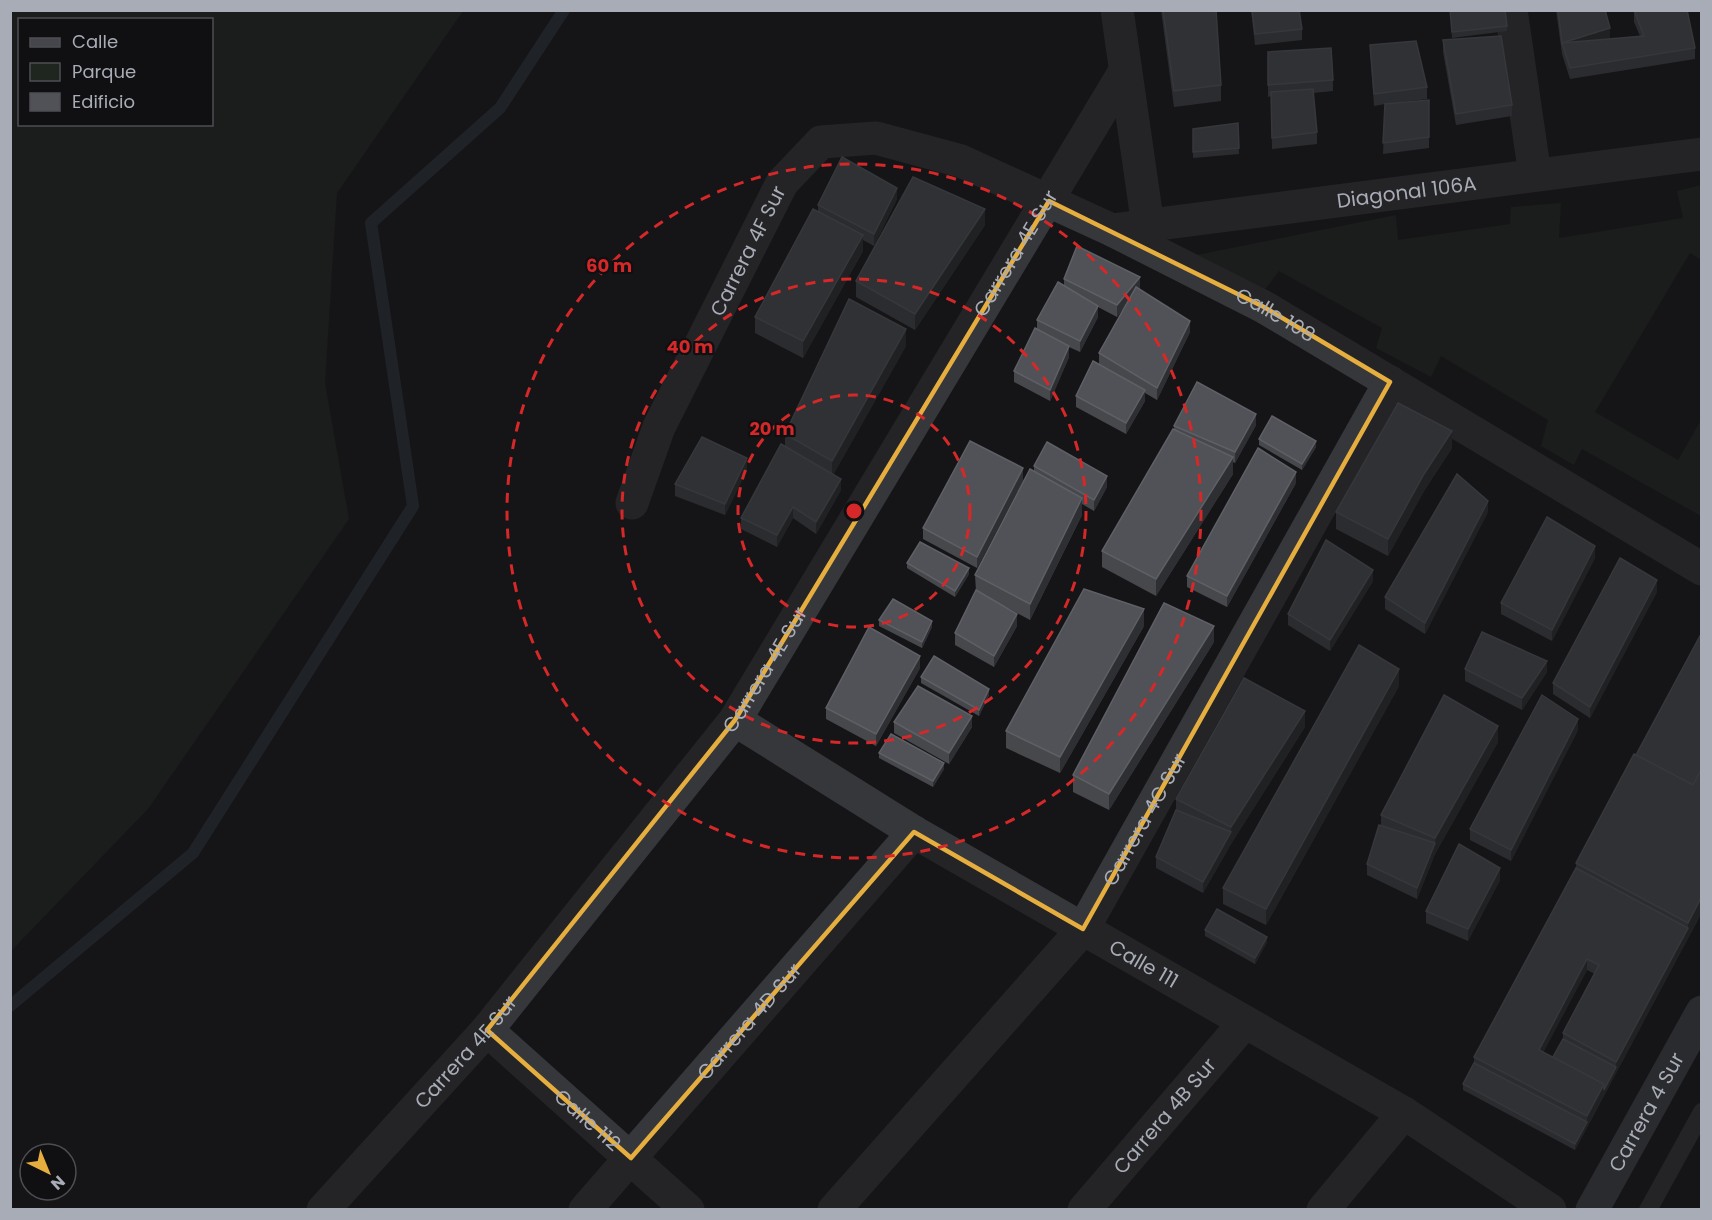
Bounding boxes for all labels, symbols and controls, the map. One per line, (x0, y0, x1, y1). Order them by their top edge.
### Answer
legend (18, 18, 213, 126)
text: Calle (72, 29, 118, 54)
text: Parque (72, 59, 136, 84)
text: Edificio (72, 89, 135, 114)
street label: Diagonal 106A (1335, 169, 1478, 215)
street label: Carrera 4F Sur (703, 181, 792, 321)
street label: Carrera 4E Sur (967, 185, 1064, 322)
text: 60 m (586, 253, 632, 278)
street label: Calle 108 (1231, 281, 1321, 349)
text: 40 m (667, 334, 713, 359)
text: 20 m (750, 416, 794, 441)
centre of rings (844, 501, 864, 521)
street label: Carrera 4E Sur (716, 601, 814, 739)
street label: Carrera 4C Sur (1096, 748, 1193, 891)
street label: Calle 111 (1104, 933, 1184, 995)
street label: Carrera 4D Sur (690, 957, 808, 1086)
street label: Carrera 4E Sur (408, 989, 524, 1115)
street label: Carrera 4 Sur (1602, 1047, 1691, 1177)
street label: Carrera 4B Sur (1107, 1052, 1222, 1180)
street label: Calle 112 (548, 1083, 627, 1157)
north arrow (18, 1142, 78, 1202)
text: N (46, 1170, 70, 1195)

